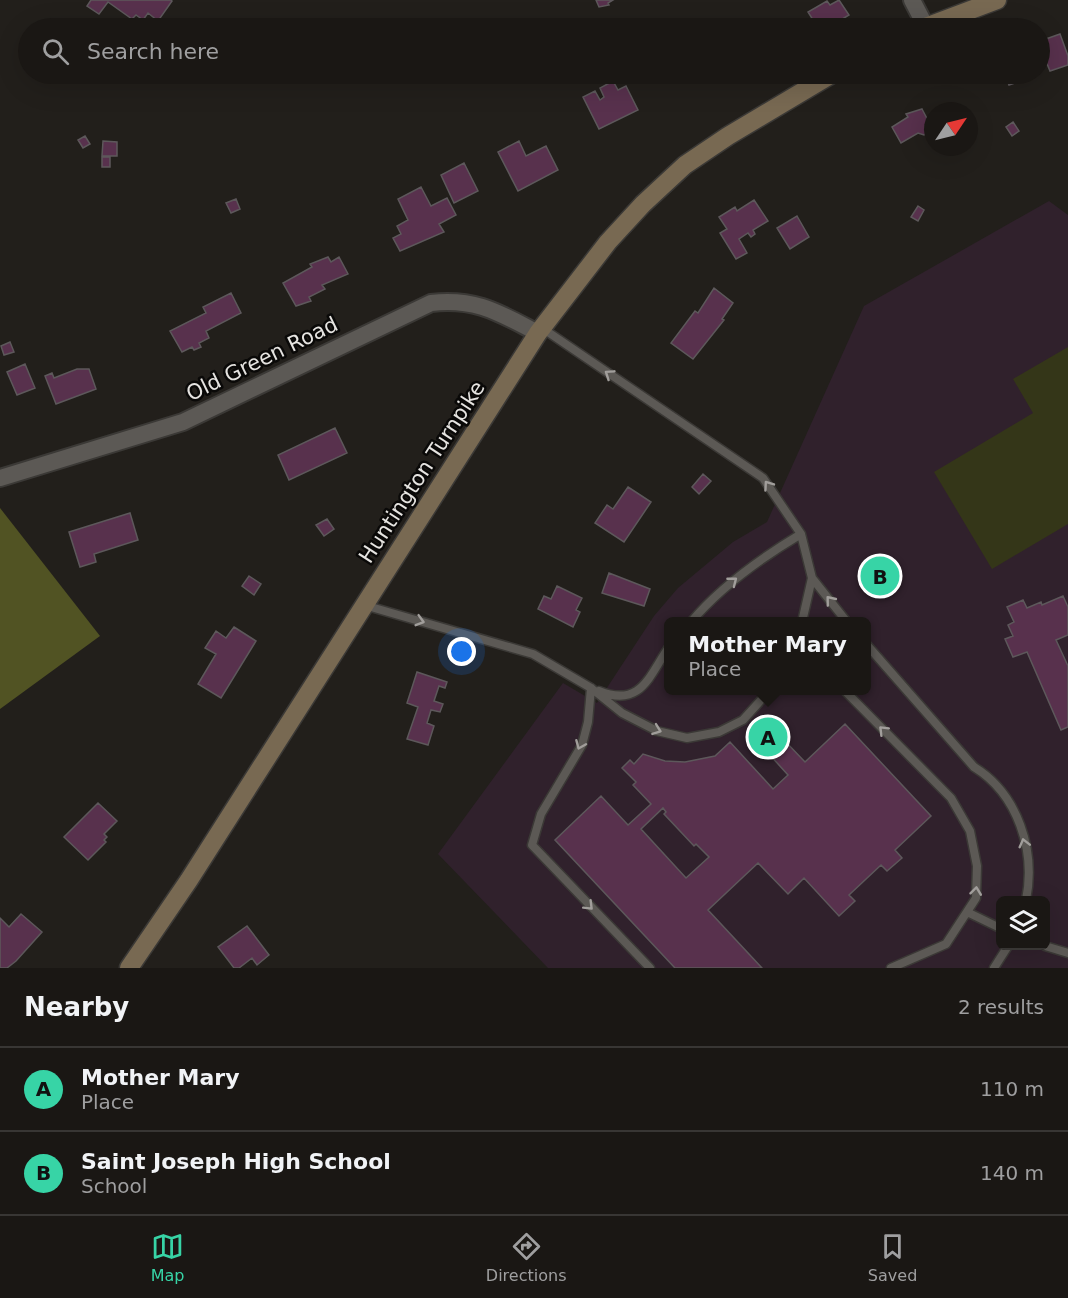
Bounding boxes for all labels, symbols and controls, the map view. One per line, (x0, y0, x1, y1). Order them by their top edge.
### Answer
search box (18, 18, 1050, 84)
icon: search (39, 35, 72, 68)
text: Search here (87, 39, 219, 64)
north arrow (924, 102, 978, 156)
street label: Old Green Road (182, 312, 342, 406)
one-way arrow (604, 370, 615, 381)
street label: Huntington Turnpike (354, 376, 490, 568)
one-way arrow (764, 481, 775, 492)
pin: B (860, 554, 900, 598)
one-way arrow (726, 578, 737, 589)
one-way arrow (826, 596, 837, 607)
one-way arrow (415, 614, 425, 627)
popup (664, 617, 871, 695)
text: Mother Mary (688, 632, 847, 657)
your location (447, 637, 476, 666)
text: Place (688, 657, 741, 681)
pin: A (748, 714, 788, 760)
one-way arrow (651, 722, 662, 735)
one-way arrow (880, 727, 891, 738)
one-way arrow (575, 738, 587, 749)
one-way arrow (1019, 838, 1032, 848)
one-way arrow (969, 886, 981, 896)
map controls (996, 896, 1050, 950)
button: layers (996, 896, 1050, 950)
one-way arrow (582, 899, 592, 910)
text: Nearby (24, 992, 129, 1022)
text: 2 results (958, 995, 1044, 1019)
text: Mother Mary (81, 1065, 240, 1090)
text: A (36, 1077, 51, 1101)
text: 110 m (980, 1077, 1044, 1101)
text: Place (81, 1090, 134, 1114)
text: Saint Joseph High School (81, 1149, 391, 1174)
text: B (36, 1161, 51, 1185)
text: 140 m (980, 1161, 1044, 1185)
text: School (81, 1174, 147, 1198)
tab: Map (151, 1230, 184, 1285)
tab: Directions (486, 1230, 566, 1285)
tab: Saved (868, 1230, 917, 1285)

